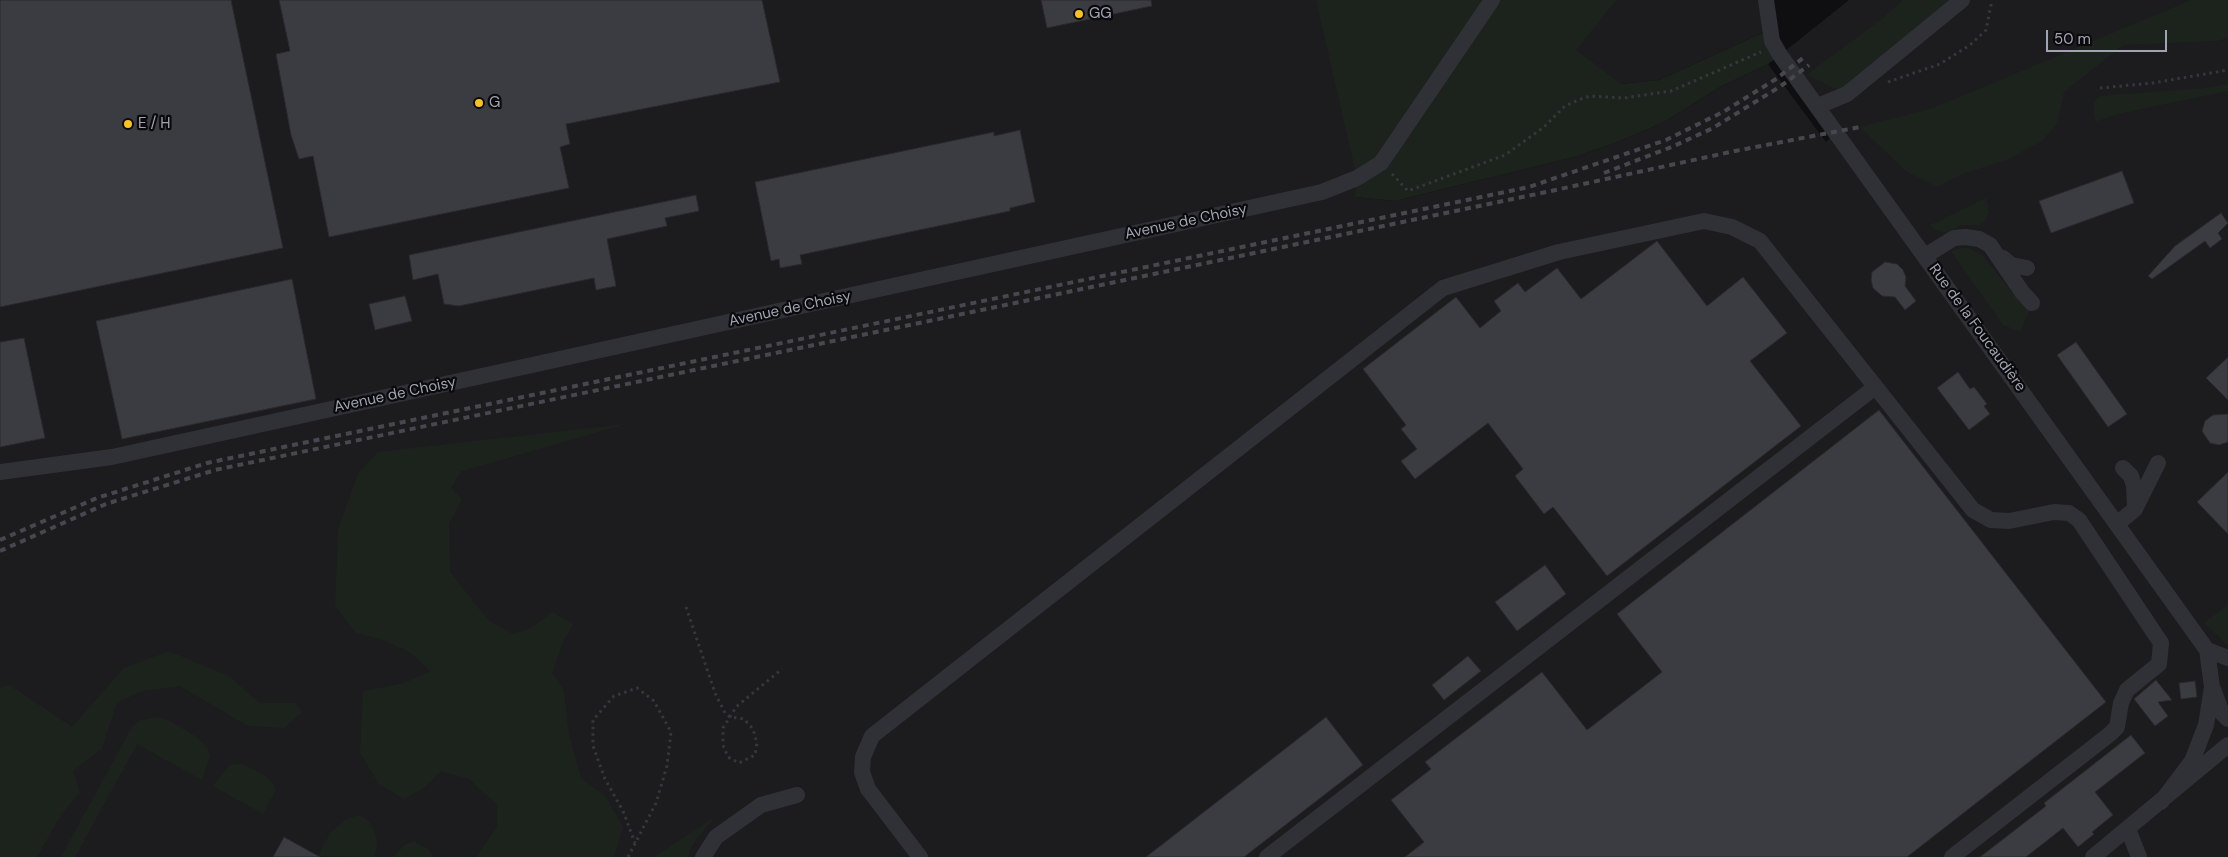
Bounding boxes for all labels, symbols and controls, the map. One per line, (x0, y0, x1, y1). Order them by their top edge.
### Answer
place label: GG (1089, 5, 1112, 23)
marker: GG (1073, 8, 1085, 20)
scale bar (2048, 20, 2169, 52)
text: 50 m (2054, 29, 2091, 49)
place label: G (489, 94, 500, 112)
marker: G (473, 97, 485, 109)
place label: E / H (138, 115, 171, 133)
marker: E / H (122, 118, 134, 130)
street label: Avenue de Choisy (1123, 200, 1249, 244)
street label: Rue de la Foucaudière (1925, 261, 2029, 395)
street label: Avenue de Choisy (727, 287, 853, 331)
street label: Avenue de Choisy (332, 373, 458, 417)

